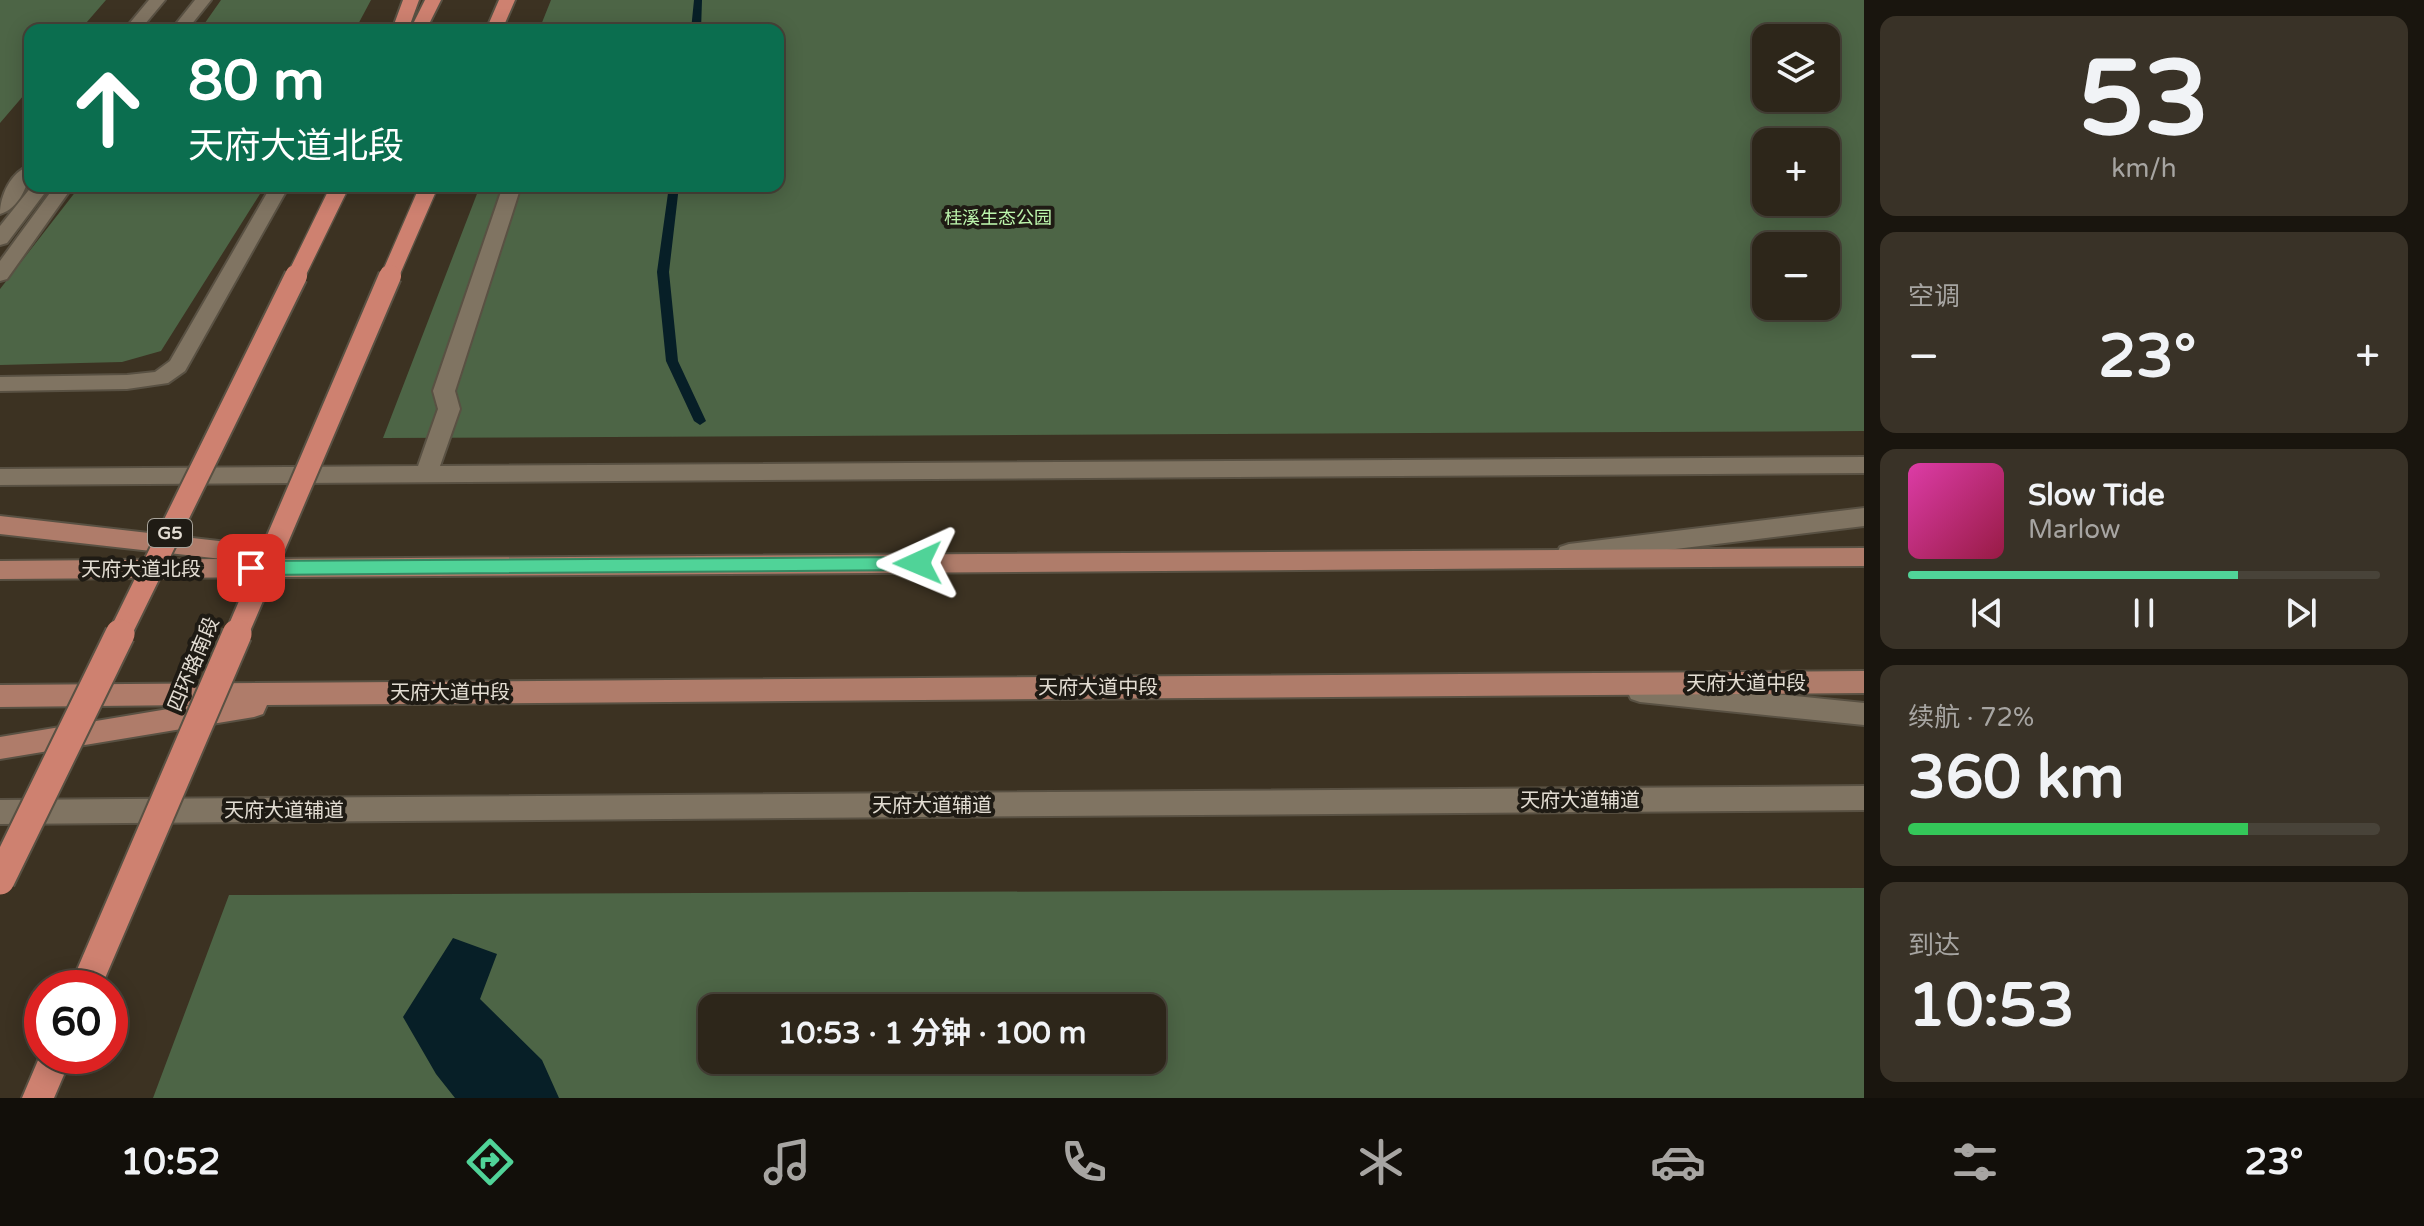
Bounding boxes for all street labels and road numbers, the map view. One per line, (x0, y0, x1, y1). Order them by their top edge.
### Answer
road number: G5 (148, 519, 192, 547)
street label: 天府大道北段 (81, 558, 201, 582)
street label: 四环路南段 (163, 614, 225, 715)
street label: 天府大道中段 (1686, 672, 1806, 696)
street label: 天府大道中段 (1038, 676, 1158, 700)
street label: 天府大道中段 (390, 681, 510, 705)
street label: 天府大道辅道 (1520, 789, 1640, 813)
street label: 天府大道辅道 (872, 794, 992, 818)
street label: 天府大道辅道 (224, 799, 344, 823)

